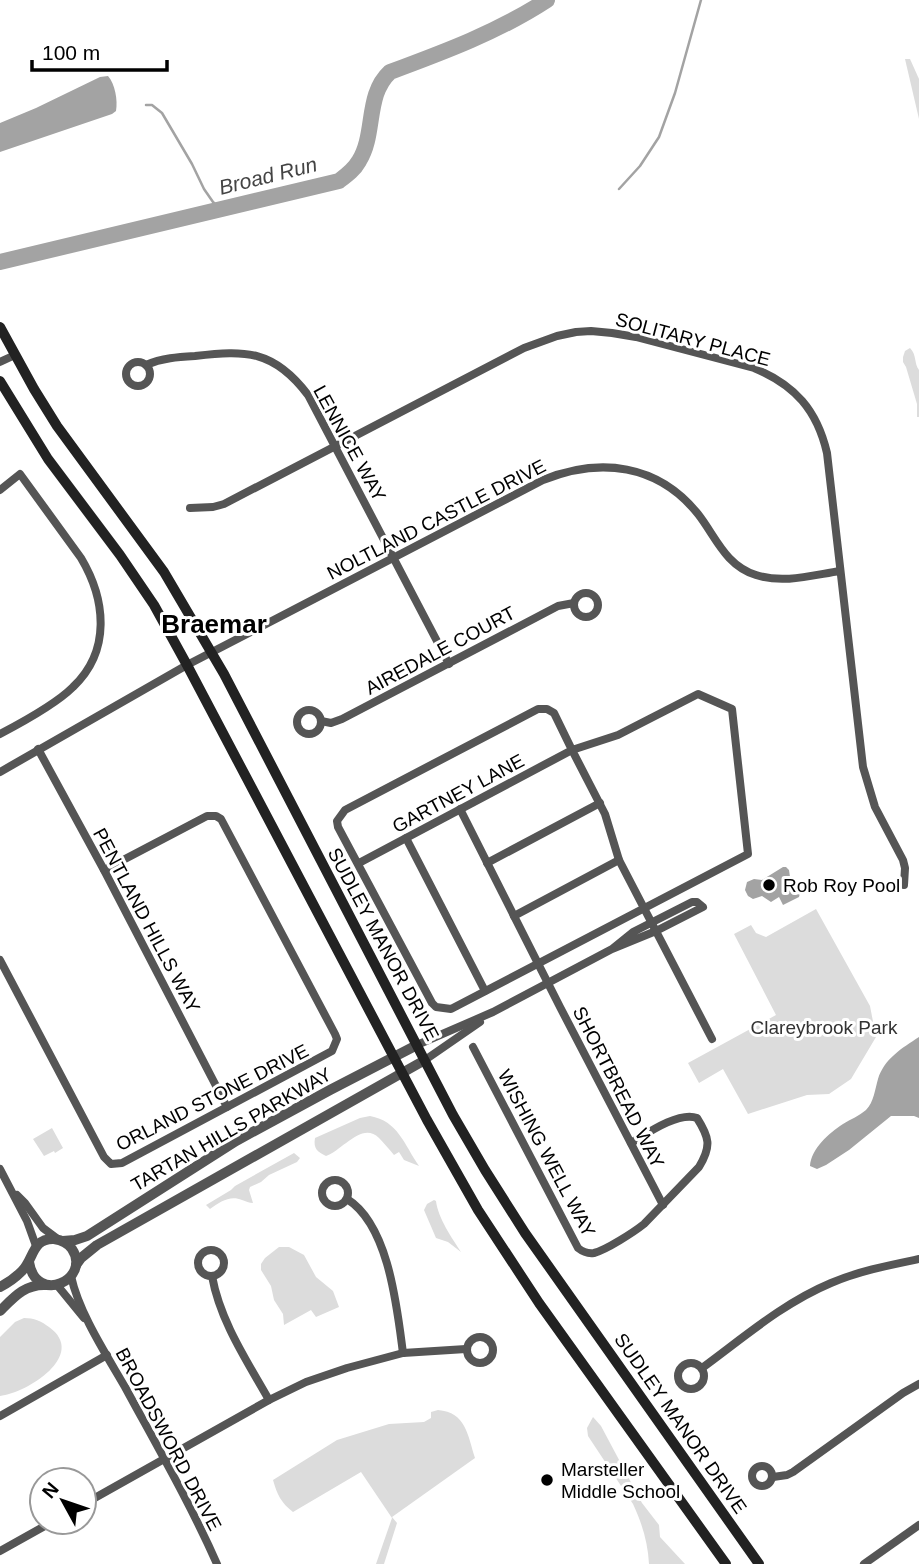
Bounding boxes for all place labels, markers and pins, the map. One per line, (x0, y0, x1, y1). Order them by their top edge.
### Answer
place label: Rob Roy Pool (783, 875, 900, 896)
marker: Rob Roy Pool (761, 877, 777, 893)
place label: Marsteller Middle School (561, 1459, 680, 1502)
marker: Marsteller Middle School (539, 1472, 555, 1488)

